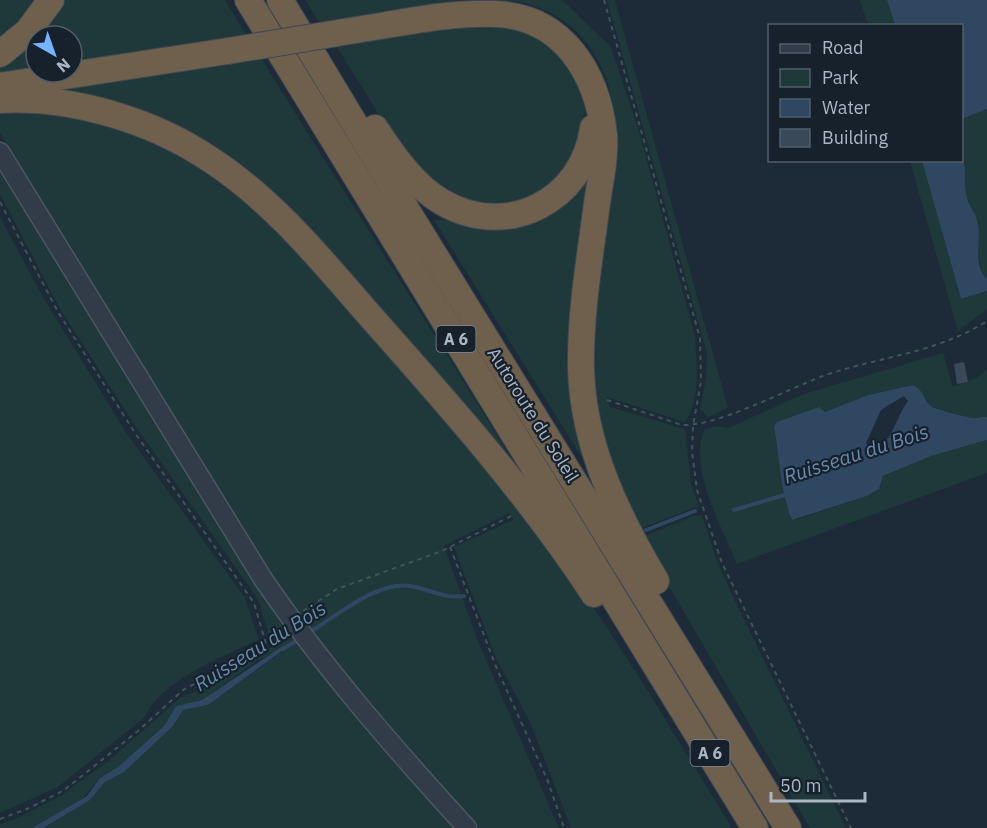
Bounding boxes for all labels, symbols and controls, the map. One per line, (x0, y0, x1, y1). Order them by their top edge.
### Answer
north arrow (24, 24, 84, 84)
legend (768, 24, 963, 162)
text: Road (822, 36, 863, 59)
text: N (53, 54, 75, 77)
text: Park (822, 66, 859, 89)
text: Water (822, 96, 871, 119)
text: Building (822, 126, 889, 149)
road number: A 6 (436, 326, 476, 352)
street label: Autoroute du Soleil (483, 343, 584, 487)
water label: Ruisseau du Bois (780, 417, 932, 490)
water label: Ruisseau du Bois (189, 594, 331, 697)
road number: A 6 (690, 740, 730, 766)
scale bar (771, 765, 866, 803)
text: 50 m (780, 774, 822, 797)

